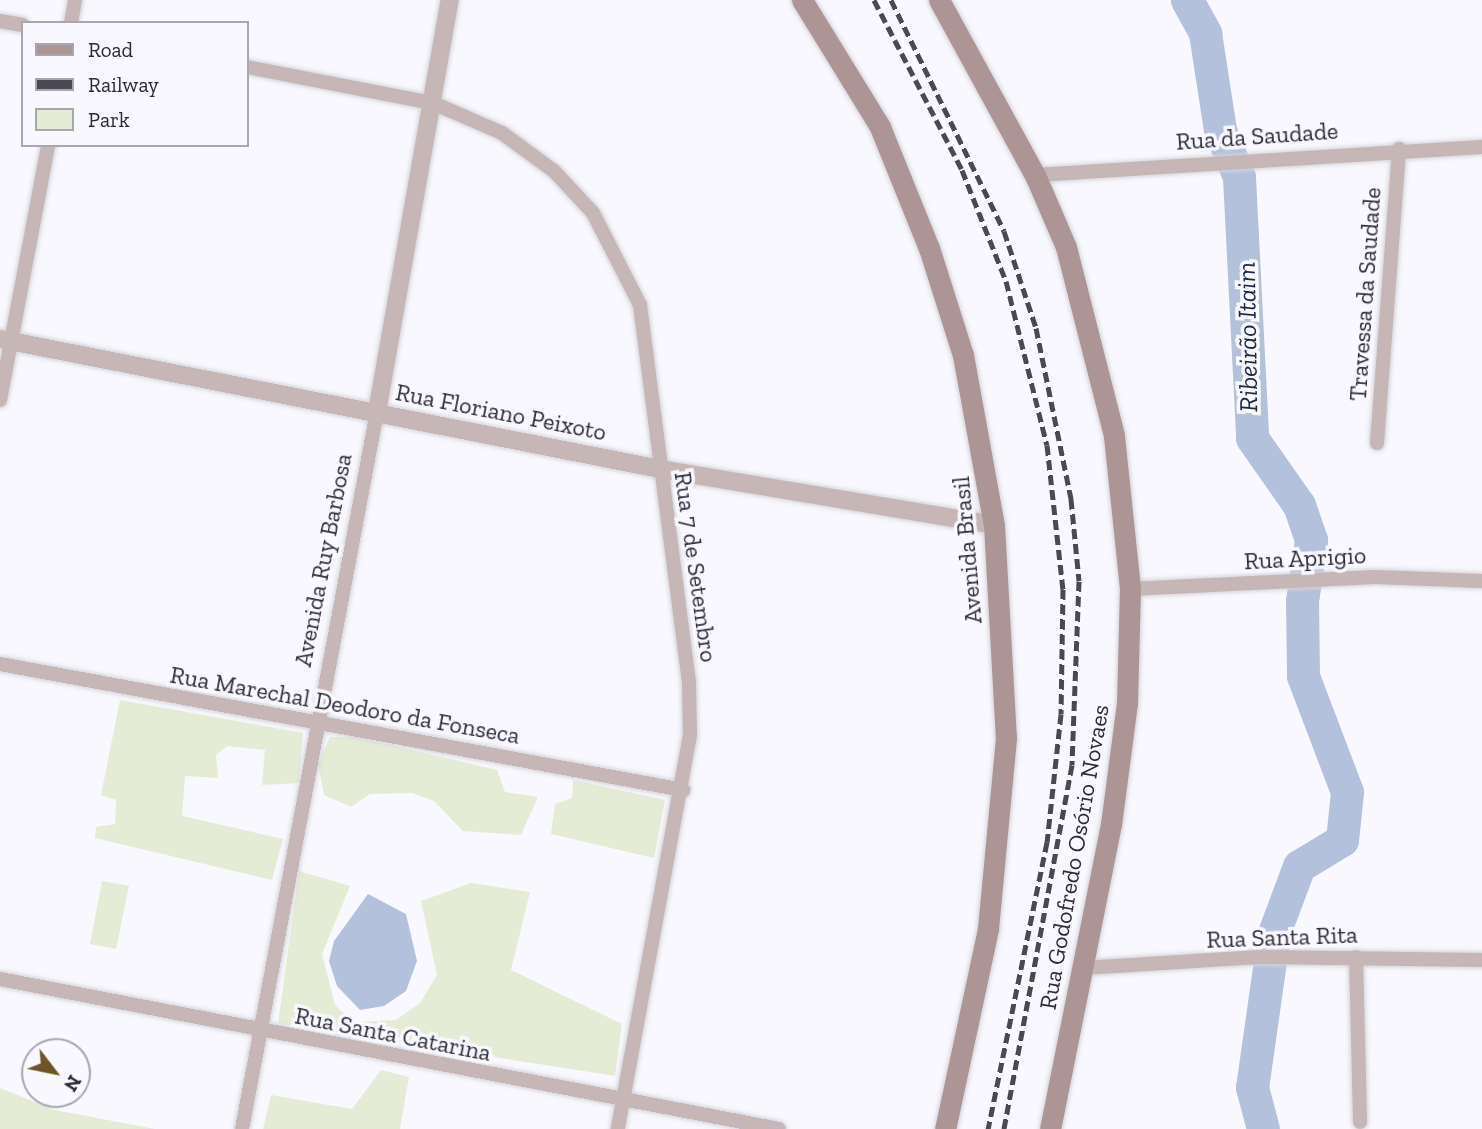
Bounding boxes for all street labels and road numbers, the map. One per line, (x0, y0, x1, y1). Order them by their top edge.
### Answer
street label: Rua da Saudade (1175, 116, 1339, 156)
street label: Travessa da Saudade (1343, 186, 1387, 402)
street label: Rua Floriano Peixoto (393, 377, 609, 447)
street label: Avenida Ruy Barbosa (288, 451, 358, 669)
street label: Rua 7 de Setembro (668, 470, 724, 664)
street label: Avenida Brasil (946, 475, 988, 625)
street label: Rua Aprigio (1243, 540, 1367, 576)
street label: Rua Marechal Deodoro da Fonseca (168, 660, 522, 750)
street label: Rua Godofredo Osório Novaes (1033, 702, 1115, 1012)
street label: Rua Santa Rita (1206, 920, 1358, 954)
street label: Rua Santa Catarina (293, 1001, 493, 1067)

